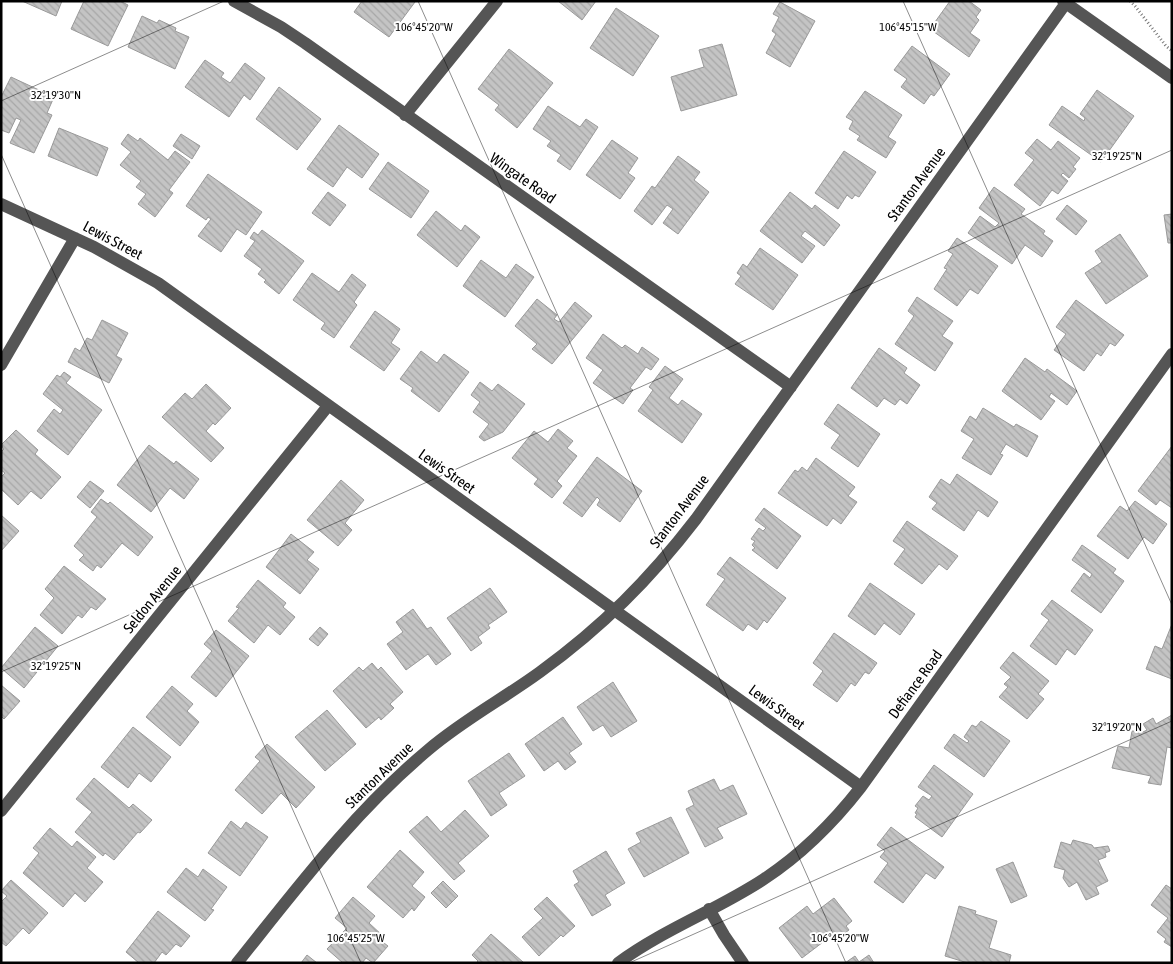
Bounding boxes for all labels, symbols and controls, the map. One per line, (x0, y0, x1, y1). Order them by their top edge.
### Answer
text: 106°45'20"W (395, 20, 453, 34)
text: 106°45'15"W (879, 20, 937, 34)
text: 32°19'30"N (31, 88, 81, 102)
street label: Stanton Avenue (884, 144, 949, 224)
street label: Wingate Road (487, 149, 559, 207)
text: 32°19'25"N (1092, 149, 1142, 163)
street label: Lewis Street (80, 217, 146, 263)
street label: Lewis Street (415, 445, 479, 497)
street label: Stanton Avenue (646, 471, 712, 551)
street label: Seldon Avenue (120, 562, 185, 636)
street label: Defiance Road (885, 647, 945, 721)
text: 32°19'25"N (31, 659, 81, 673)
street label: Lewis Street (746, 681, 808, 733)
text: 32°19'20"N (1092, 720, 1142, 734)
street label: Stanton Avenue (342, 739, 416, 811)
text: 106°45'25"W (327, 931, 385, 945)
text: 106°45'20"W (811, 931, 869, 945)

